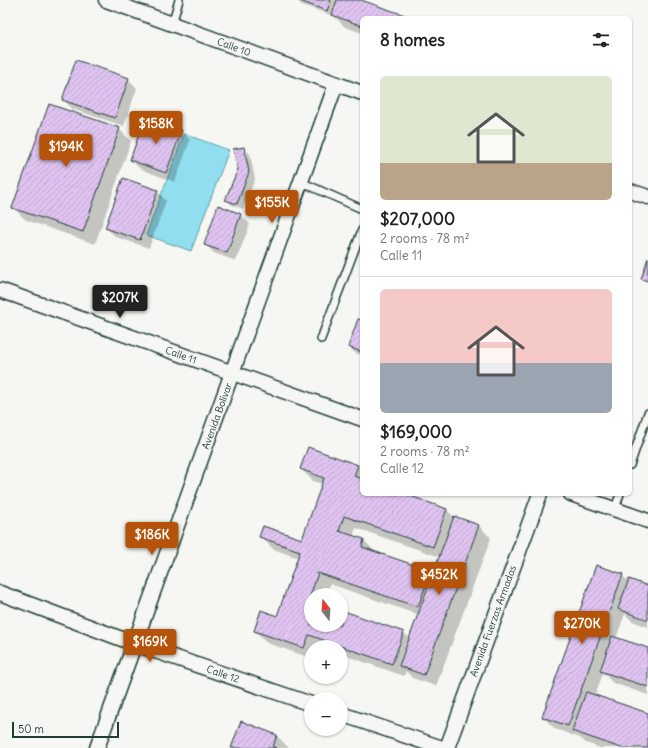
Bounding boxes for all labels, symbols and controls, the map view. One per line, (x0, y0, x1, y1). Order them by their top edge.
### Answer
text: 8 homes (380, 29, 445, 51)
icon: filters (590, 29, 612, 51)
street label: Calle 10 (215, 35, 253, 59)
icon: home (460, 102, 532, 174)
pin: $158K (128, 111, 184, 145)
text: $158K (138, 115, 174, 132)
pin: $194K (38, 134, 94, 168)
text: $194K (48, 138, 84, 155)
pin: $155K (244, 190, 300, 224)
text: $155K (254, 194, 290, 211)
text: $207,000 (380, 208, 455, 230)
text: 2 rooms · 78 m² (380, 230, 470, 247)
text: Calle 11 (380, 247, 422, 264)
pin: $207K (92, 285, 148, 319)
text: $207K (101, 289, 139, 306)
icon: home (460, 315, 532, 387)
street label: Calle 11 (164, 343, 198, 367)
street label: Avenida Bolívar (199, 381, 235, 451)
text: $169,000 (380, 421, 452, 443)
text: 2 rooms · 78 m² (380, 443, 470, 460)
text: Calle 12 (380, 460, 424, 477)
pin: $186K (124, 522, 180, 556)
text: $186K (134, 526, 170, 543)
pin: $452K (411, 562, 467, 596)
street label: Avenida Fuerzas Armadas (467, 563, 519, 678)
text: $452K (420, 566, 458, 583)
north arrow (304, 588, 348, 632)
map controls (304, 588, 348, 736)
pin: $270K (554, 611, 610, 645)
text: $270K (563, 615, 601, 632)
pin: $169K (122, 629, 178, 663)
text: $169K (132, 633, 168, 650)
button: + (304, 640, 348, 684)
street label: Calle 12 (205, 662, 242, 686)
button: − (304, 692, 348, 736)
scale bar (12, 720, 119, 739)
text: 50 m (18, 722, 44, 736)

